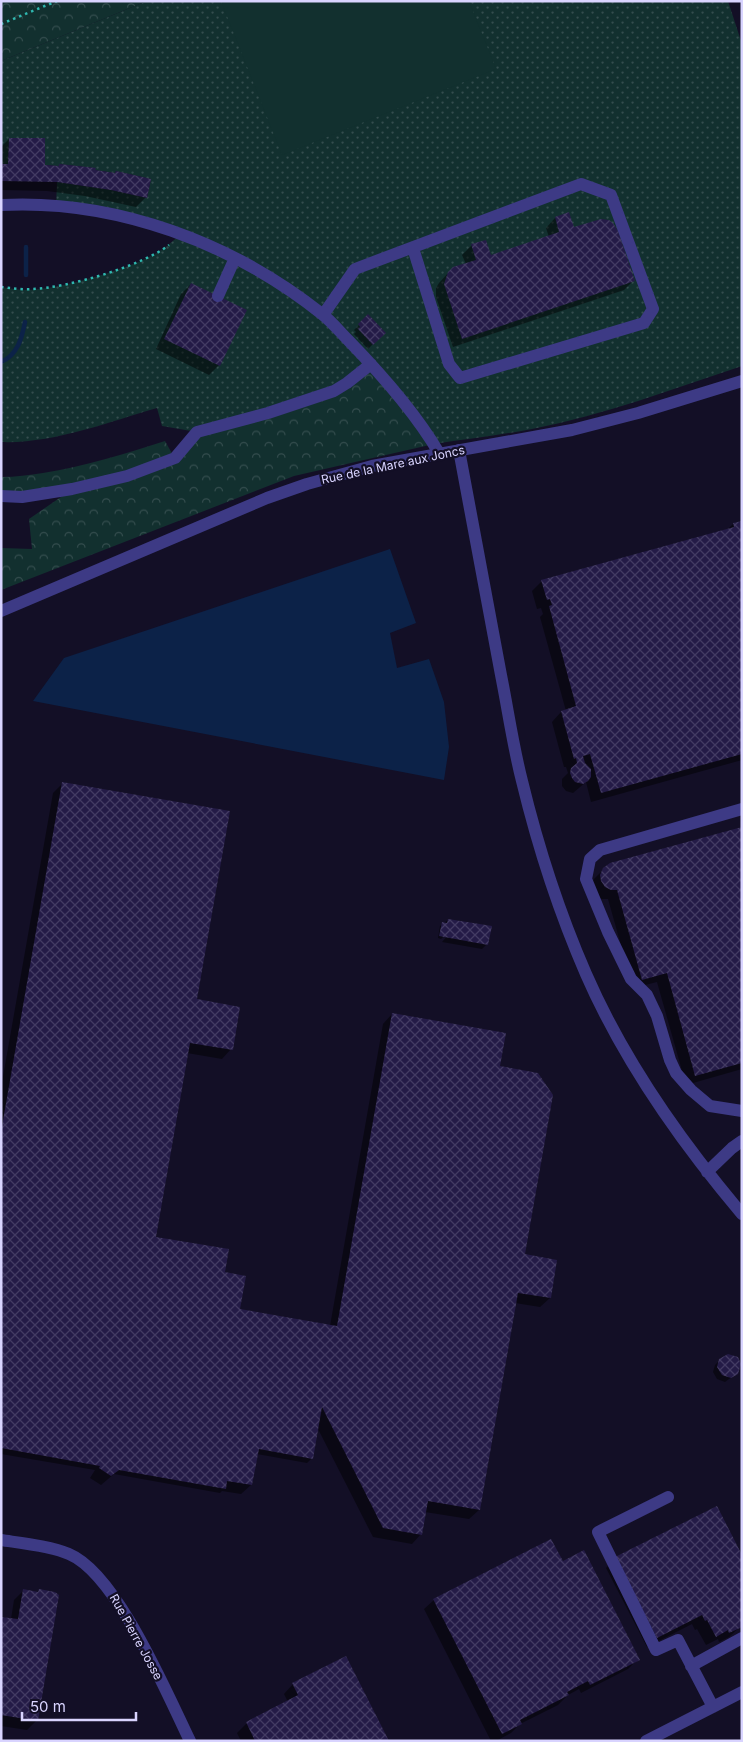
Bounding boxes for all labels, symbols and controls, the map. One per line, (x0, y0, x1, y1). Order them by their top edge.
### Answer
street label: Rue de la Mare aux Joncs (320, 442, 466, 487)
street label: Rue Pierre Josse (107, 1591, 166, 1682)
scale bar (22, 1690, 136, 1722)
text: 50 m (30, 1697, 66, 1716)

